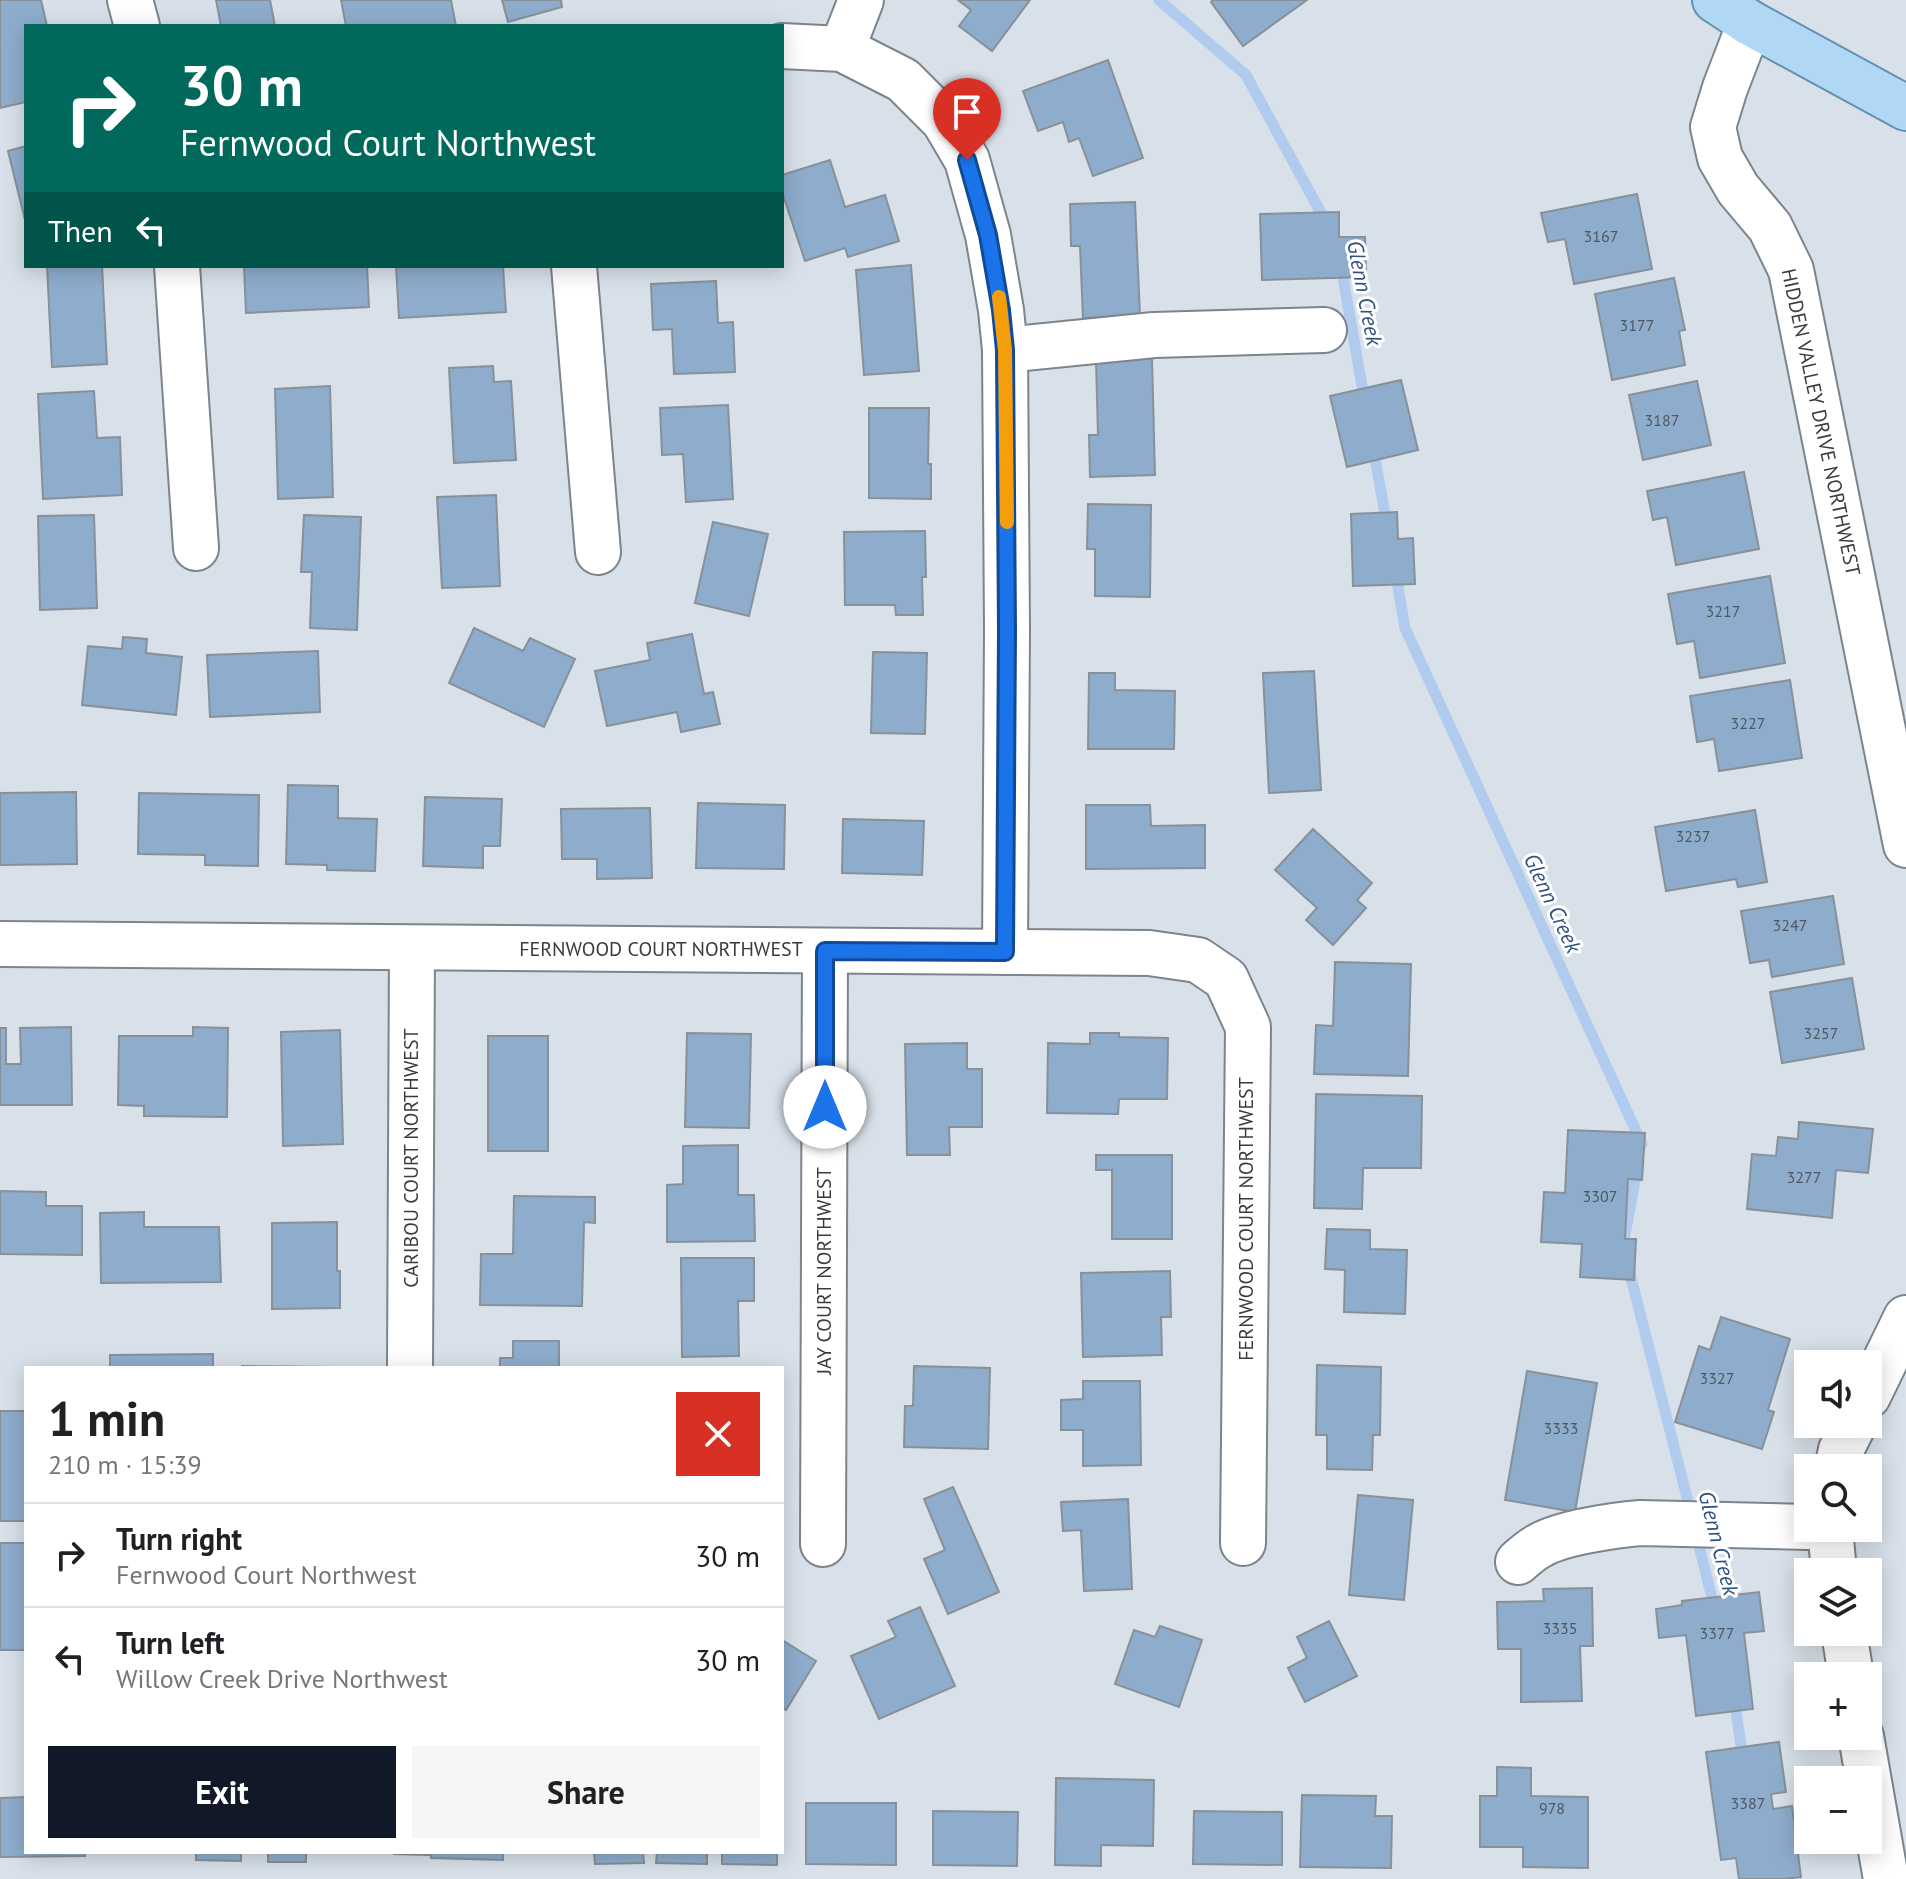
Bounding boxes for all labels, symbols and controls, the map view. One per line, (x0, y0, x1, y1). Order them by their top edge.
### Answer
text: 30 m (180, 49, 303, 121)
icon: right (48, 56, 152, 160)
pin (933, 78, 1001, 160)
icon: arrive (945, 90, 989, 134)
text: Fernwood Court Northwest (180, 119, 596, 166)
icon: left (129, 208, 173, 252)
text: Then (48, 211, 113, 250)
house number: 3167 (1584, 226, 1618, 246)
water label: Glenn Creek (1341, 238, 1389, 349)
street label: HIDDEN VALLEY DRIVE NORTHWEST (1776, 266, 1866, 578)
house number: 3177 (1620, 315, 1654, 335)
house number: 3187 (1645, 410, 1679, 430)
house number: 3217 (1706, 601, 1740, 621)
house number: 3227 (1731, 713, 1765, 733)
house number: 3237 (1676, 826, 1710, 846)
water label: Glenn Creek (1518, 849, 1589, 958)
house number: 3247 (1773, 915, 1807, 935)
street label: FERNWOOD COURT NORTHWEST (519, 936, 803, 962)
house number: 3257 (1804, 1023, 1838, 1043)
street label: CARIBOU COURT NORTHWEST (398, 1028, 424, 1288)
position arrow (783, 1065, 867, 1149)
street label: FERNWOOD COURT NORTHWEST (1233, 1077, 1259, 1361)
street label: JAY COURT NORTHWEST (811, 1167, 837, 1376)
house number: 3277 (1787, 1167, 1821, 1187)
house number: 3307 (1583, 1186, 1617, 1206)
map controls (1794, 1350, 1882, 1854)
button: sound (1794, 1350, 1882, 1438)
house number: 3327 (1700, 1368, 1734, 1388)
text: 1 min (48, 1387, 165, 1449)
button: close (676, 1392, 760, 1476)
house number: 3333 (1544, 1418, 1578, 1438)
text: 210 m · 15:39 (48, 1448, 202, 1481)
button: search (1794, 1454, 1882, 1542)
water label: Glenn Creek (1693, 1488, 1746, 1599)
text: Turn right (116, 1519, 242, 1558)
icon: right (48, 1533, 92, 1577)
text: 30 m (695, 1536, 760, 1575)
text: Fernwood Court Northwest (116, 1558, 416, 1591)
button: layers (1794, 1558, 1882, 1646)
house number: 3335 (1543, 1618, 1577, 1638)
text: Turn left (116, 1623, 224, 1662)
house number: 3377 (1700, 1623, 1734, 1643)
icon: left (48, 1637, 92, 1681)
text: 30 m (695, 1640, 760, 1679)
text: Willow Creek Drive Northwest (116, 1662, 448, 1695)
button: + (1794, 1662, 1882, 1750)
button: Exit (48, 1746, 396, 1838)
button: Share (412, 1746, 760, 1838)
button: − (1794, 1766, 1882, 1854)
house number: 3387 (1731, 1793, 1765, 1813)
house number: 978 (1539, 1798, 1565, 1818)

